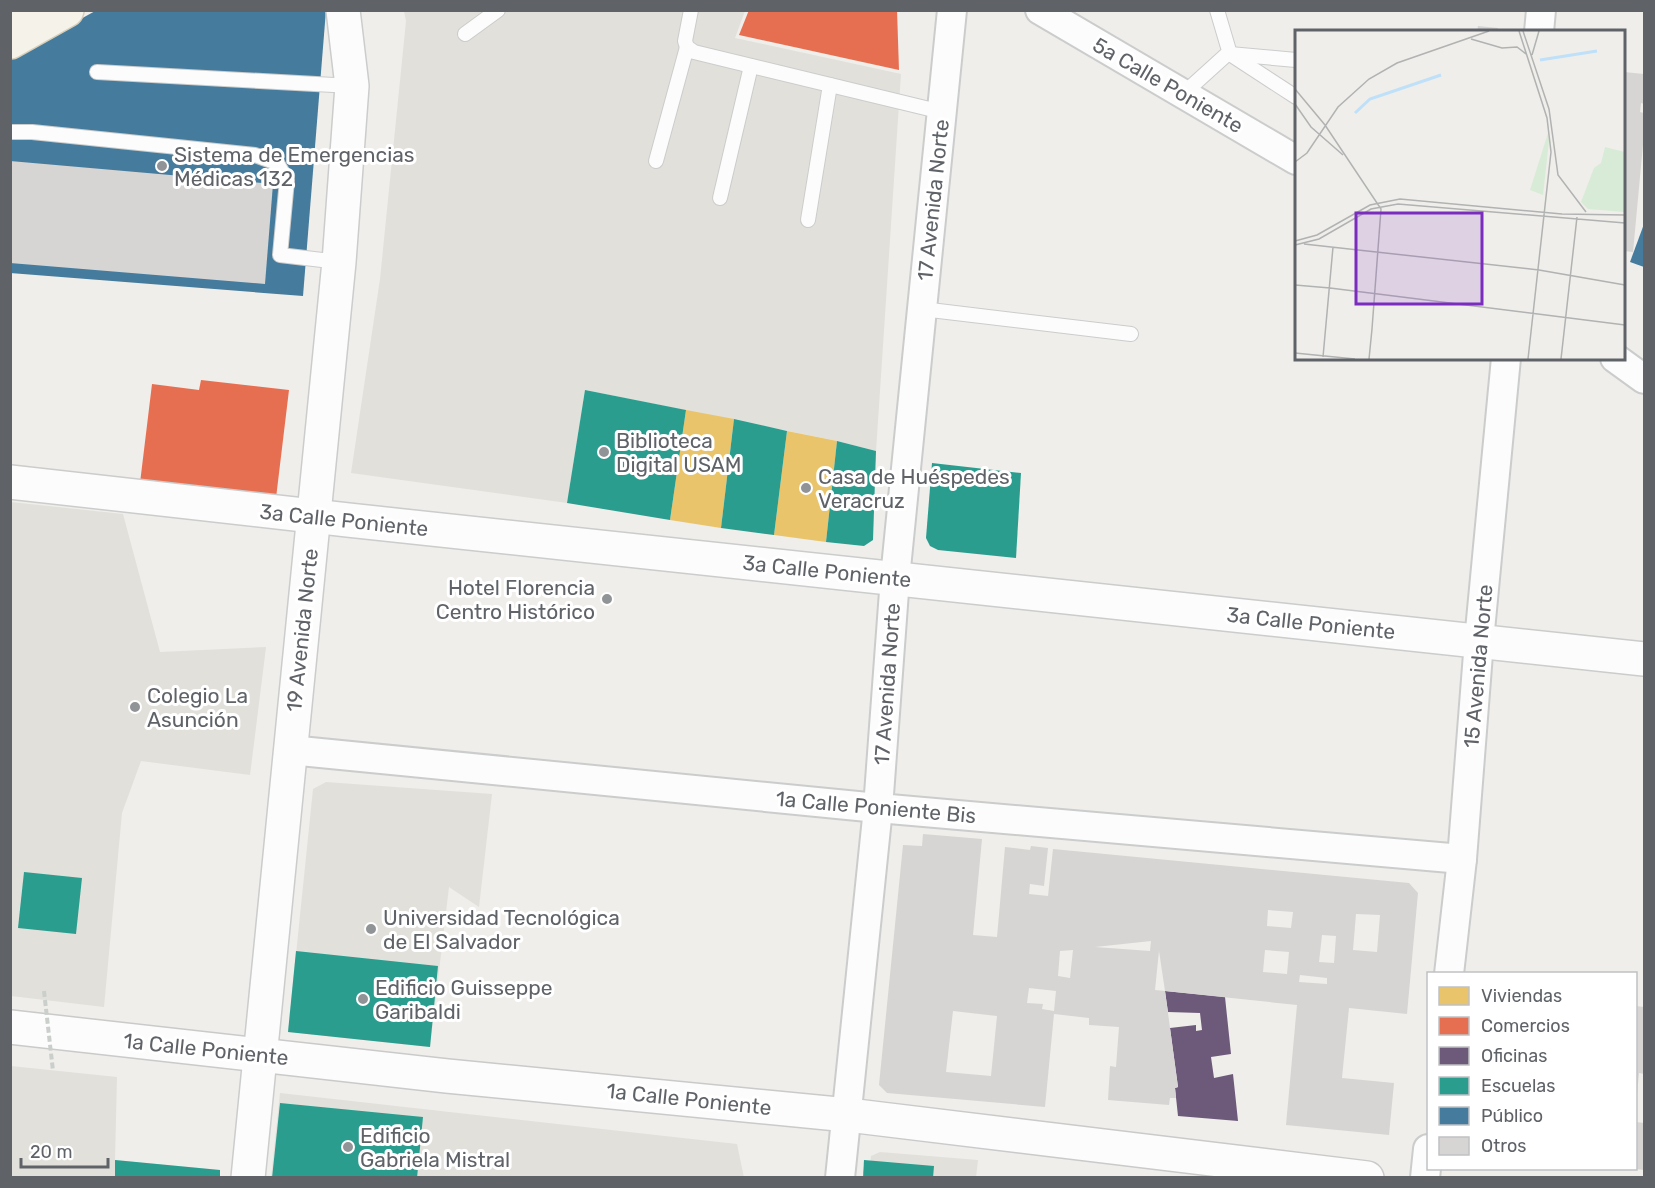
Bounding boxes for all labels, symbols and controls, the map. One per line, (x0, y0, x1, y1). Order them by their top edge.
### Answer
inset map (1295, 30, 1625, 360)
street label: 5a Calle Poniente (1088, 32, 1248, 138)
street label: 17 Avenida Norte (912, 118, 954, 282)
place label: Sistema de Emergencias Médicas 132 (174, 142, 415, 191)
marker: Sistema de Emergencias Médicas 132 (155, 159, 169, 173)
place label: Biblioteca Digital USAM (616, 428, 742, 477)
marker: Biblioteca Digital USAM (597, 445, 611, 459)
place label: Casa de Huéspedes Veracruz (818, 464, 1010, 513)
marker: Casa de Huéspedes Veracruz (799, 481, 813, 495)
street label: 3a Calle Poniente (258, 499, 430, 541)
street label: 19 Avenida Norte (281, 547, 323, 713)
street label: 3a Calle Poniente (741, 550, 913, 592)
place label: Hotel Florencia Centro Histórico (436, 575, 595, 624)
street label: 15 Avenida Norte (1458, 583, 1498, 749)
marker: Hotel Florencia Centro Histórico (600, 592, 614, 606)
street label: 17 Avenida Norte (869, 602, 905, 766)
street label: 3a Calle Poniente (1225, 602, 1397, 644)
place label: Colegio La Asunción (147, 683, 248, 732)
marker: Colegio La Asunción (128, 700, 142, 714)
street label: 1a Calle Poniente Bis (775, 786, 977, 828)
place label: Universidad Tecnológica de El Salvador (383, 905, 620, 954)
marker: Universidad Tecnológica de El Salvador (364, 922, 378, 936)
legend (1427, 972, 1637, 1170)
place label: Edificio Guisseppe Garibaldi (375, 975, 553, 1024)
text: Viviendas (1481, 985, 1562, 1007)
marker: Edificio Guisseppe Garibaldi (356, 992, 370, 1006)
text: Comercios (1481, 1015, 1570, 1037)
street label: 1a Calle Poniente (122, 1028, 290, 1070)
text: Oficinas (1481, 1045, 1547, 1067)
text: Escuelas (1481, 1075, 1555, 1097)
street label: 1a Calle Poniente (605, 1078, 773, 1120)
text: Público (1481, 1105, 1543, 1127)
place label: Edificio Gabriela Mistral (360, 1123, 510, 1172)
scale bar (21, 1131, 108, 1169)
text: Otros (1481, 1135, 1526, 1157)
marker: Edificio Gabriela Mistral (341, 1140, 355, 1154)
text: 20 m (30, 1141, 72, 1163)

